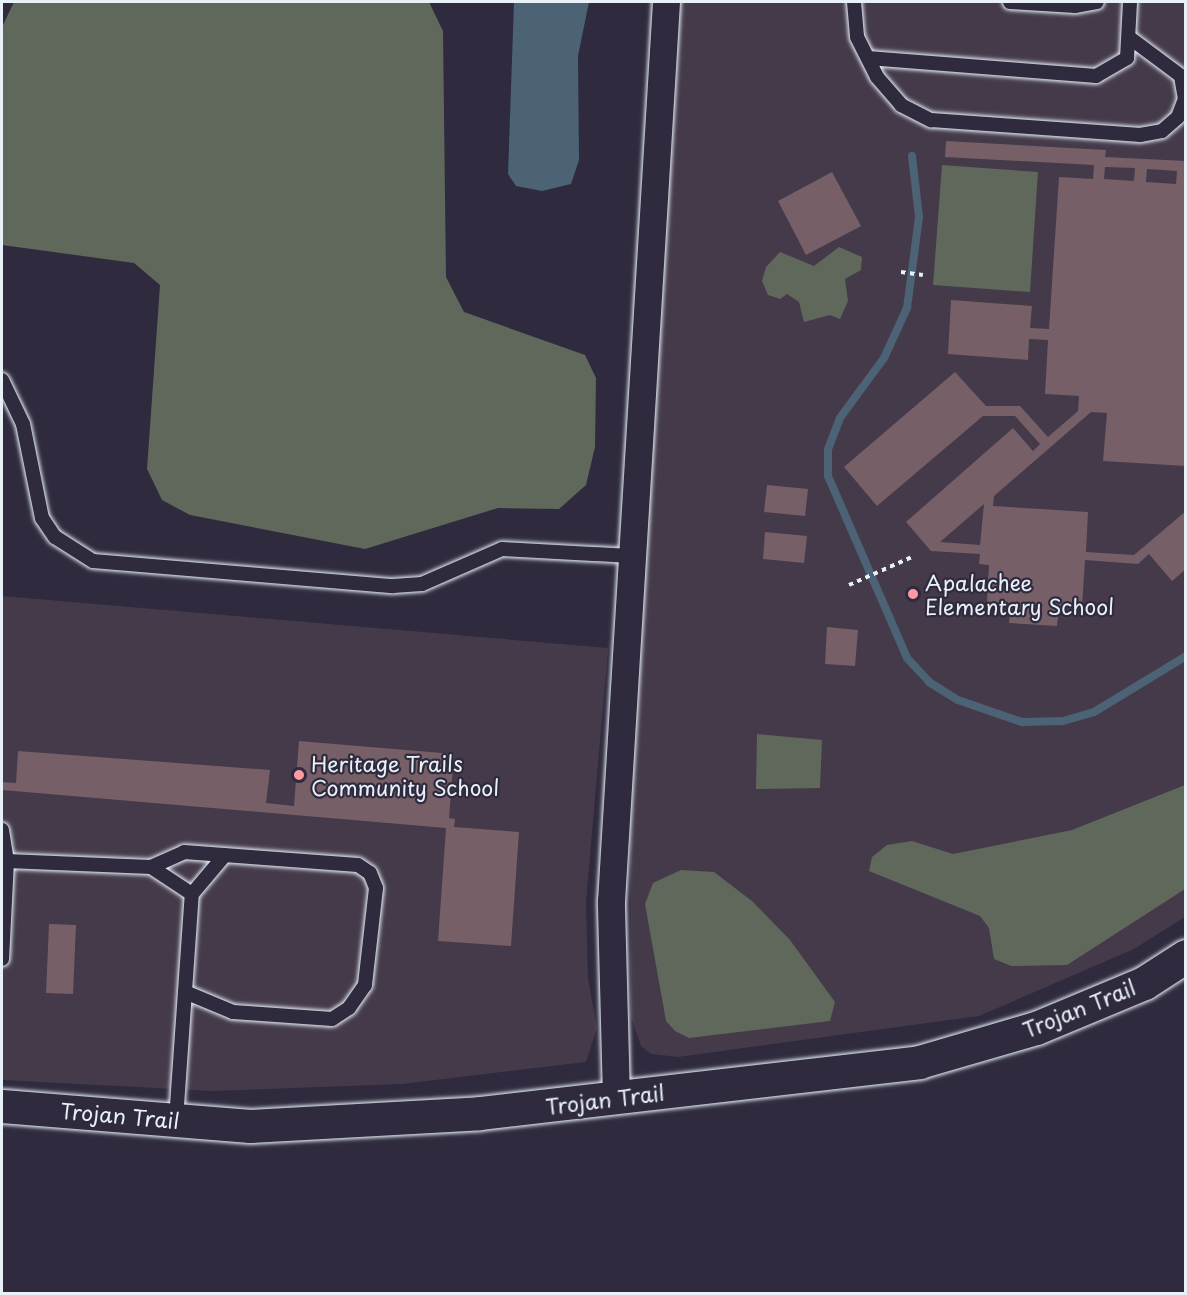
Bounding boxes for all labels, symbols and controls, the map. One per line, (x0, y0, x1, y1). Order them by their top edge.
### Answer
place label: Apalachee Elementary School (925, 569, 1114, 619)
marker: Apalachee Elementary School (906, 587, 920, 601)
place label: Heritage Trails Community School (311, 750, 501, 800)
marker: Heritage Trails Community School (292, 768, 306, 782)
street label: Trojan Trail (1019, 974, 1139, 1042)
street label: Trojan Trail (545, 1079, 665, 1119)
street label: Trojan Trail (60, 1097, 180, 1133)

